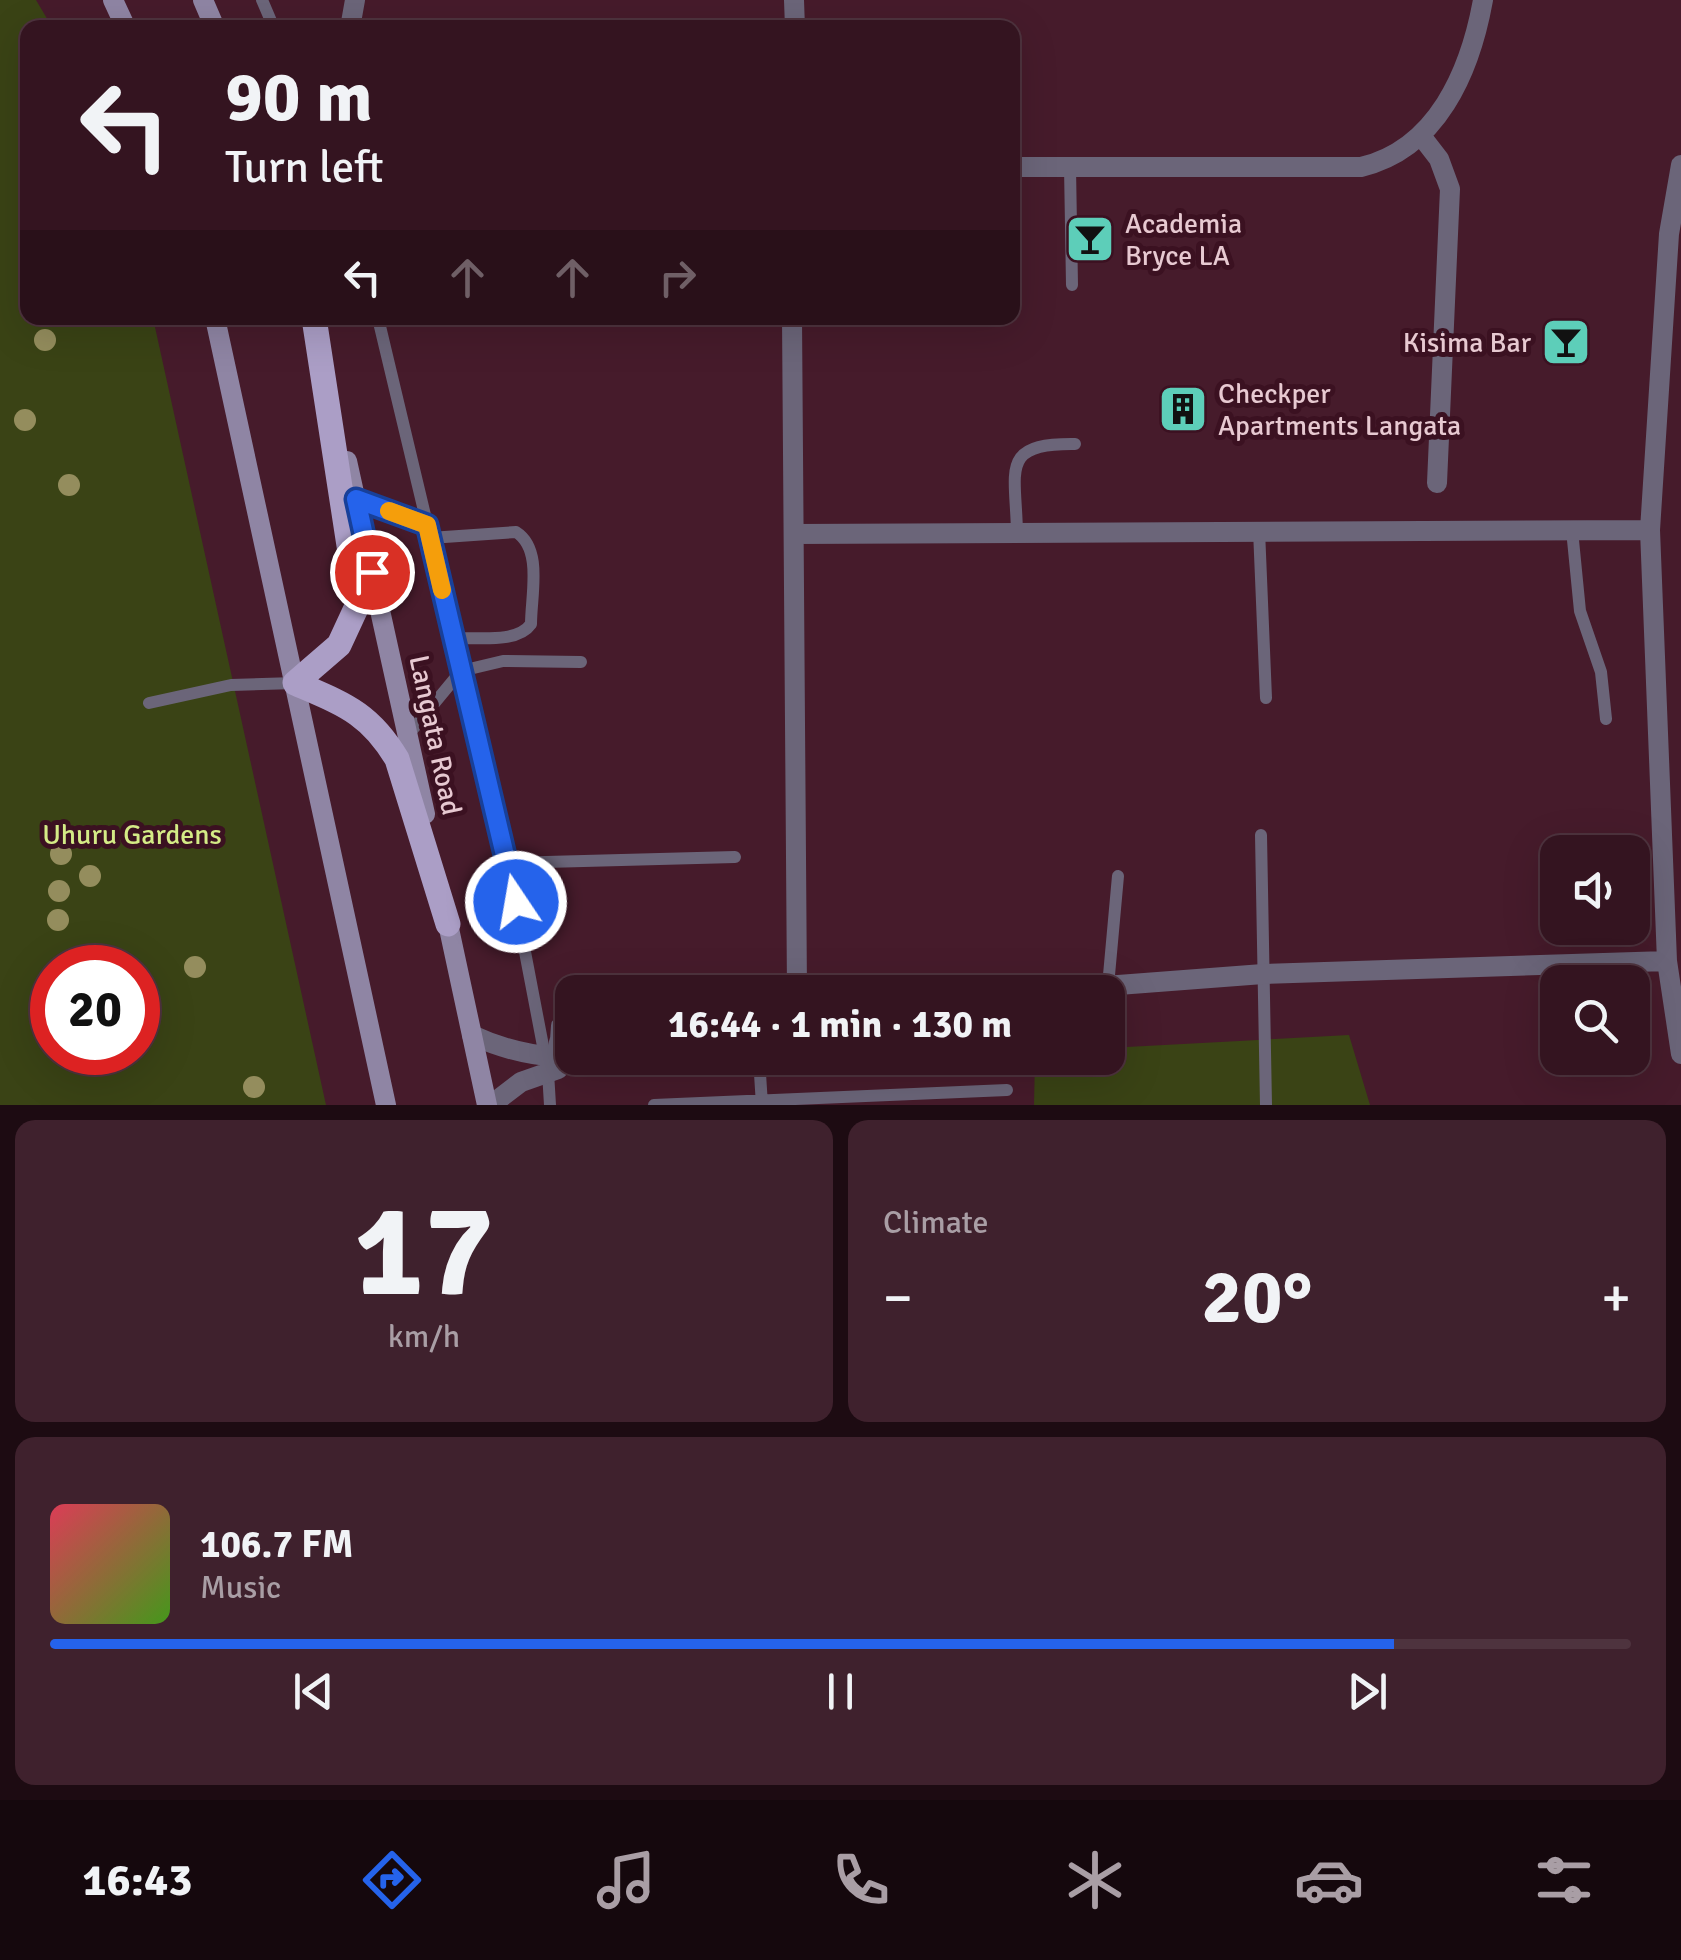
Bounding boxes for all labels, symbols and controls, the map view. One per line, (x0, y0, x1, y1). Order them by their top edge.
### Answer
text: 90 m (225, 54, 373, 140)
icon: left (60, 60, 190, 190)
text: Turn left (225, 140, 384, 195)
place label: Academia Bryce LA (1125, 207, 1242, 273)
bar icon: Academia Bryce LA (1064, 213, 1116, 265)
icon: left (335, 250, 390, 305)
icon: ahead (440, 250, 495, 305)
icon: ahead (545, 250, 600, 305)
icon: right (650, 250, 705, 305)
bar icon: Kisima Bar (1540, 316, 1592, 368)
place label: Kisima Bar (1403, 326, 1532, 360)
place label: Checkper Apartments Langata (1218, 377, 1461, 443)
building icon: Checkper Apartments Langata (1157, 383, 1209, 435)
pin (330, 530, 415, 615)
icon: arrive (345, 545, 400, 600)
street label: Langata Road (401, 652, 469, 818)
park label: Uhuru Gardens (42, 818, 222, 852)
map controls (1540, 835, 1650, 1075)
button: sound (1540, 835, 1650, 945)
position arrow (464, 850, 568, 954)
speed limit sign: 20 (30, 945, 160, 1075)
button: search (1540, 965, 1650, 1075)
text: 16:44 · 1 min · 130 m (668, 1001, 1012, 1048)
text: 17 (354, 1172, 494, 1332)
text: Climate (883, 1203, 989, 1242)
text: 20° (1202, 1251, 1313, 1344)
text: − (883, 1264, 913, 1332)
text: + (1601, 1264, 1631, 1332)
text: km/h (388, 1317, 460, 1356)
text: 106.7 FM (200, 1521, 353, 1568)
text: Music (200, 1568, 281, 1607)
icon: previous (286, 1664, 341, 1719)
icon: pause (813, 1664, 868, 1719)
icon: next (1340, 1664, 1395, 1719)
icon: directions (357, 1845, 427, 1915)
icon: music (591, 1845, 661, 1915)
icon: phone (826, 1845, 896, 1915)
icon: climate (1060, 1845, 1130, 1915)
icon: car (1294, 1845, 1364, 1915)
icon: filters (1529, 1845, 1599, 1915)
text: 16:43 (82, 1853, 193, 1908)

